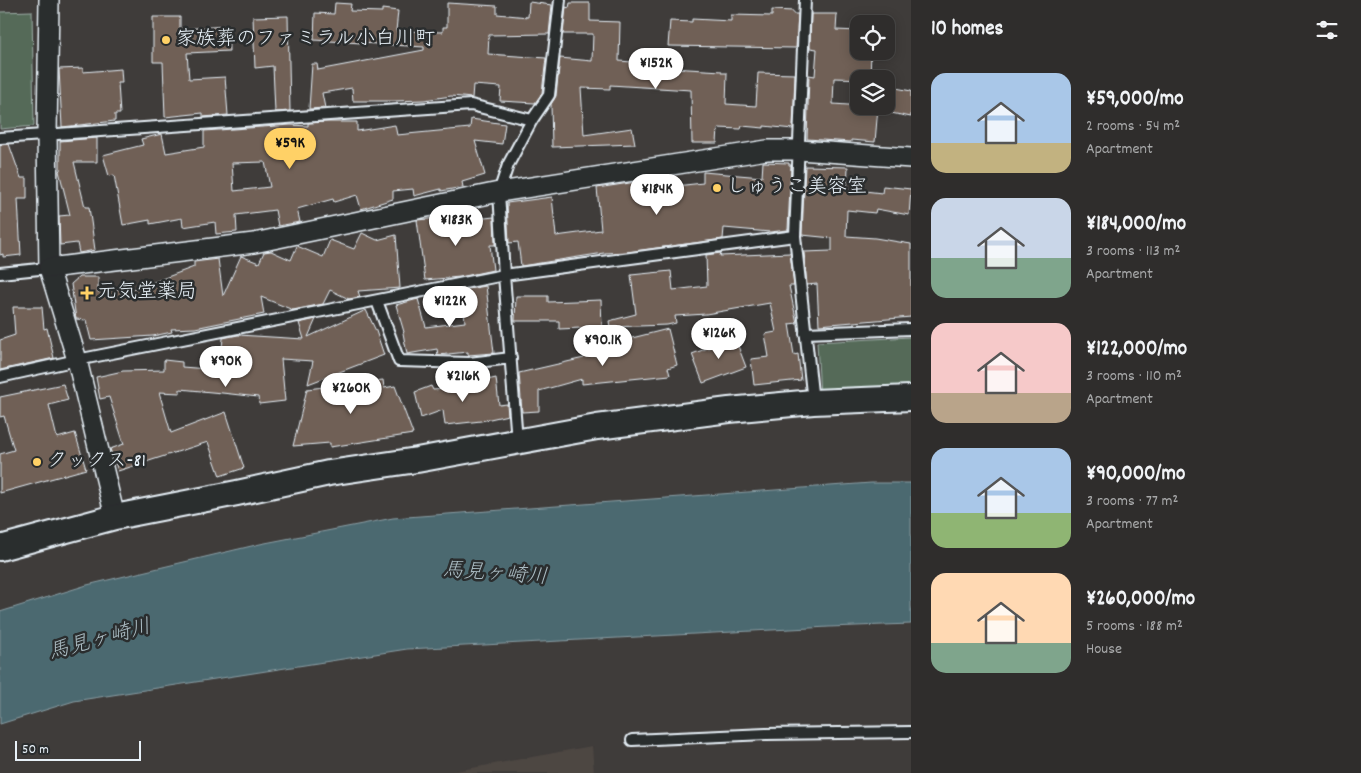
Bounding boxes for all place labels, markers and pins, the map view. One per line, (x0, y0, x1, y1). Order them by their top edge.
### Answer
place label: 家族葬のファミラル小白川町 (176, 26, 435, 54)
marker: 家族葬のファミラル小白川町 (160, 34, 172, 46)
pin: ¥152K (621, 48, 691, 90)
pin: ¥59K (260, 128, 320, 170)
pin: ¥184K (622, 174, 692, 216)
place label: しゅうこ美容室 (727, 174, 867, 202)
marker: しゅうこ美容室 (711, 182, 723, 194)
pin: ¥183K (421, 204, 491, 247)
place label: 元気堂薬局 (97, 279, 197, 307)
pin: ¥122K (415, 286, 485, 328)
marker: 元気堂薬局 (81, 287, 93, 299)
pin: ¥126K (684, 318, 754, 360)
pin: ¥90.1K (562, 324, 644, 367)
pin: ¥90K (196, 346, 256, 388)
pin: ¥216K (428, 360, 498, 403)
pin: ¥260K (316, 372, 386, 415)
place label: クックス-81 (47, 448, 146, 476)
marker: クックス-81 (31, 456, 43, 468)

